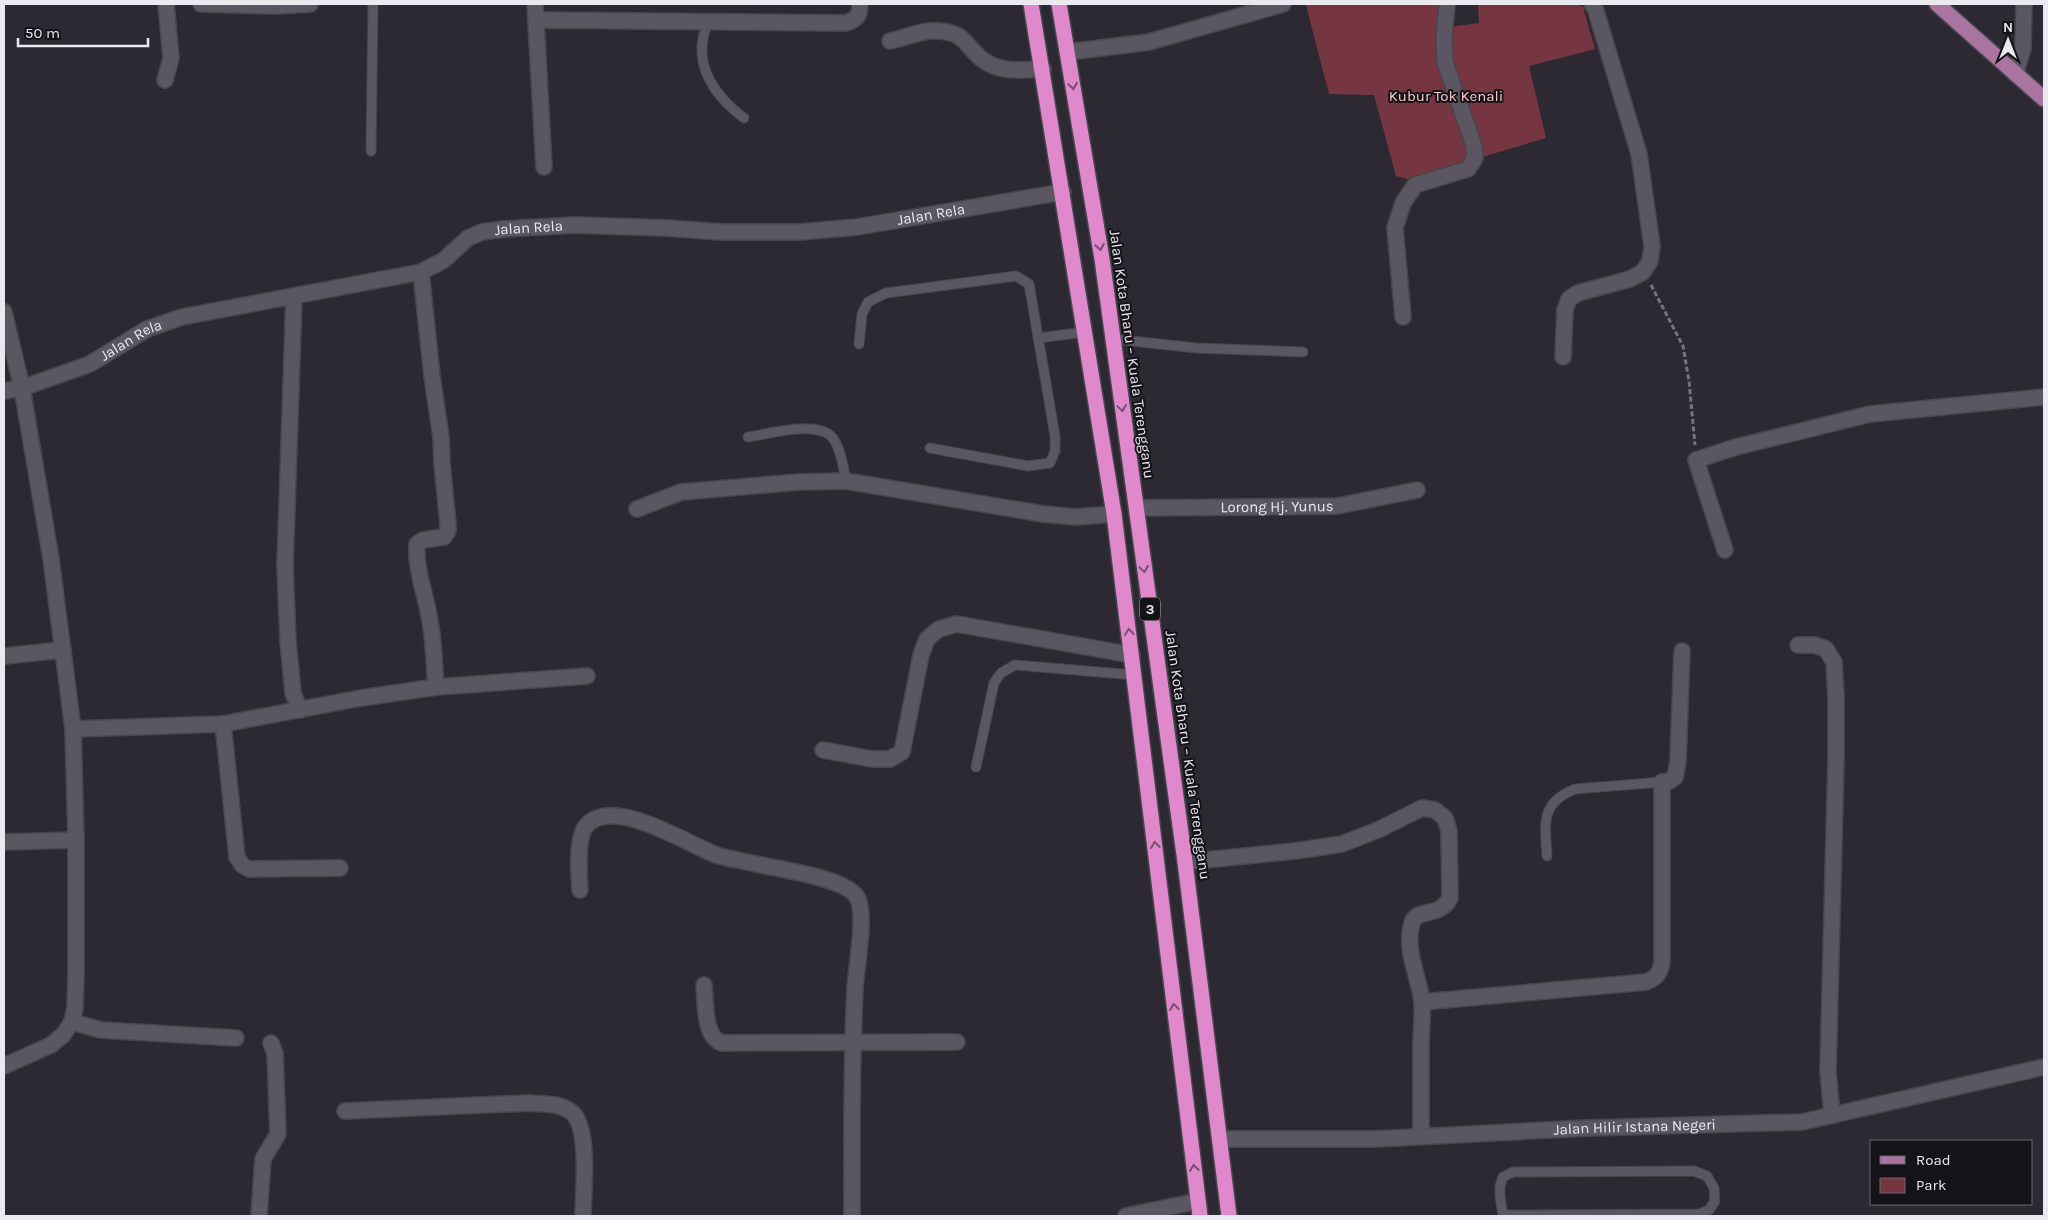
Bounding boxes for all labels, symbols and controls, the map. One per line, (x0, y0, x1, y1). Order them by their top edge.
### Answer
scale bar (18, 15, 148, 47)
north arrow (1983, 15, 2033, 65)
text: N (2003, 19, 2013, 36)
text: 50 m (25, 24, 60, 42)
one-way arrow (1068, 82, 1078, 91)
park label: Kubur Tok Kenali (1389, 87, 1503, 105)
street label: Jalan Rela (896, 200, 966, 229)
street label: Jalan Rela (493, 217, 563, 239)
street label: Jalan Kota Bharu – Kuala Terengganu (1106, 228, 1158, 480)
one-way arrow (1094, 242, 1104, 251)
street label: Jalan Rela (97, 316, 164, 365)
one-way arrow (1116, 404, 1127, 412)
street label: Lorong Hj. Yunus (1220, 497, 1334, 516)
one-way arrow (1139, 564, 1149, 573)
road number: 3 (1140, 598, 1160, 620)
one-way arrow (1124, 627, 1135, 635)
street label: Jalan Kota Bharu – Kuala Terengganu (1162, 629, 1214, 881)
one-way arrow (1150, 841, 1161, 849)
one-way arrow (1170, 1002, 1180, 1011)
street label: Jalan Hilir Istana Negeri (1553, 1115, 1716, 1139)
legend (1870, 1140, 2033, 1205)
text: Road (1916, 1151, 1951, 1169)
one-way arrow (1189, 1164, 1200, 1172)
text: Park (1916, 1176, 1946, 1194)

